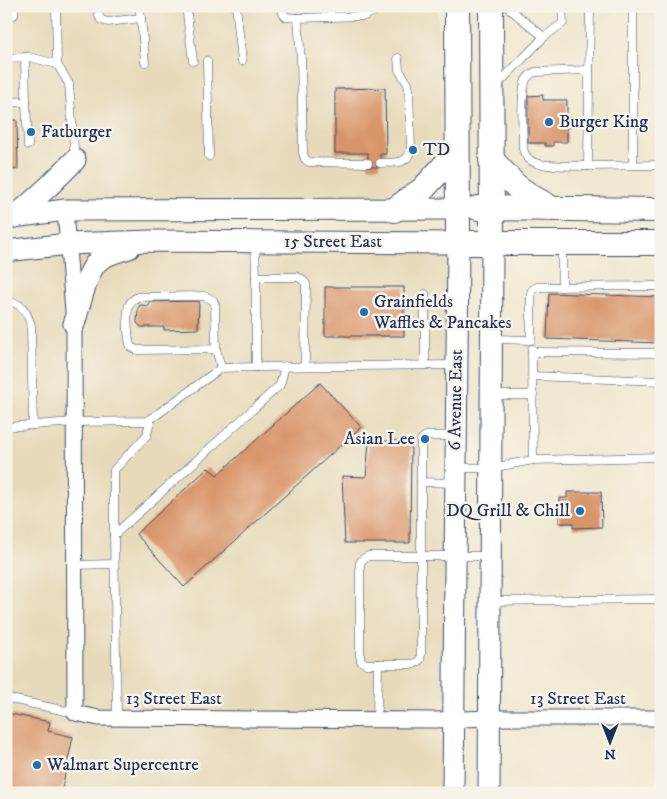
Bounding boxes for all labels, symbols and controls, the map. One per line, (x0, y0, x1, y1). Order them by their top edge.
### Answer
place label: Burger King (559, 111, 648, 133)
marker: Burger King (543, 116, 555, 128)
place label: Fatburger (41, 121, 112, 143)
marker: Fatburger (25, 126, 37, 138)
place label: TD (423, 139, 450, 161)
marker: TD (407, 144, 419, 156)
street label: 15 Street East (284, 231, 382, 253)
place label: Grainfields Waffles & Pancakes (373, 291, 511, 334)
marker: Grainfields Waffles & Pancakes (358, 306, 370, 318)
street label: 6 Avenue East (444, 349, 468, 451)
place label: Asian Lee (344, 428, 415, 450)
marker: Asian Lee (419, 433, 431, 445)
place label: DQ Grill & Chill (446, 500, 571, 522)
marker: DQ Grill & Chill (574, 505, 586, 517)
street label: 13 Street East (126, 688, 222, 710)
street label: 13 Street East (530, 688, 626, 710)
north arrow (584, 716, 634, 766)
text: N (604, 745, 616, 763)
place label: Walmart Supercentre (46, 754, 199, 776)
marker: Walmart Supercentre (31, 759, 43, 771)

